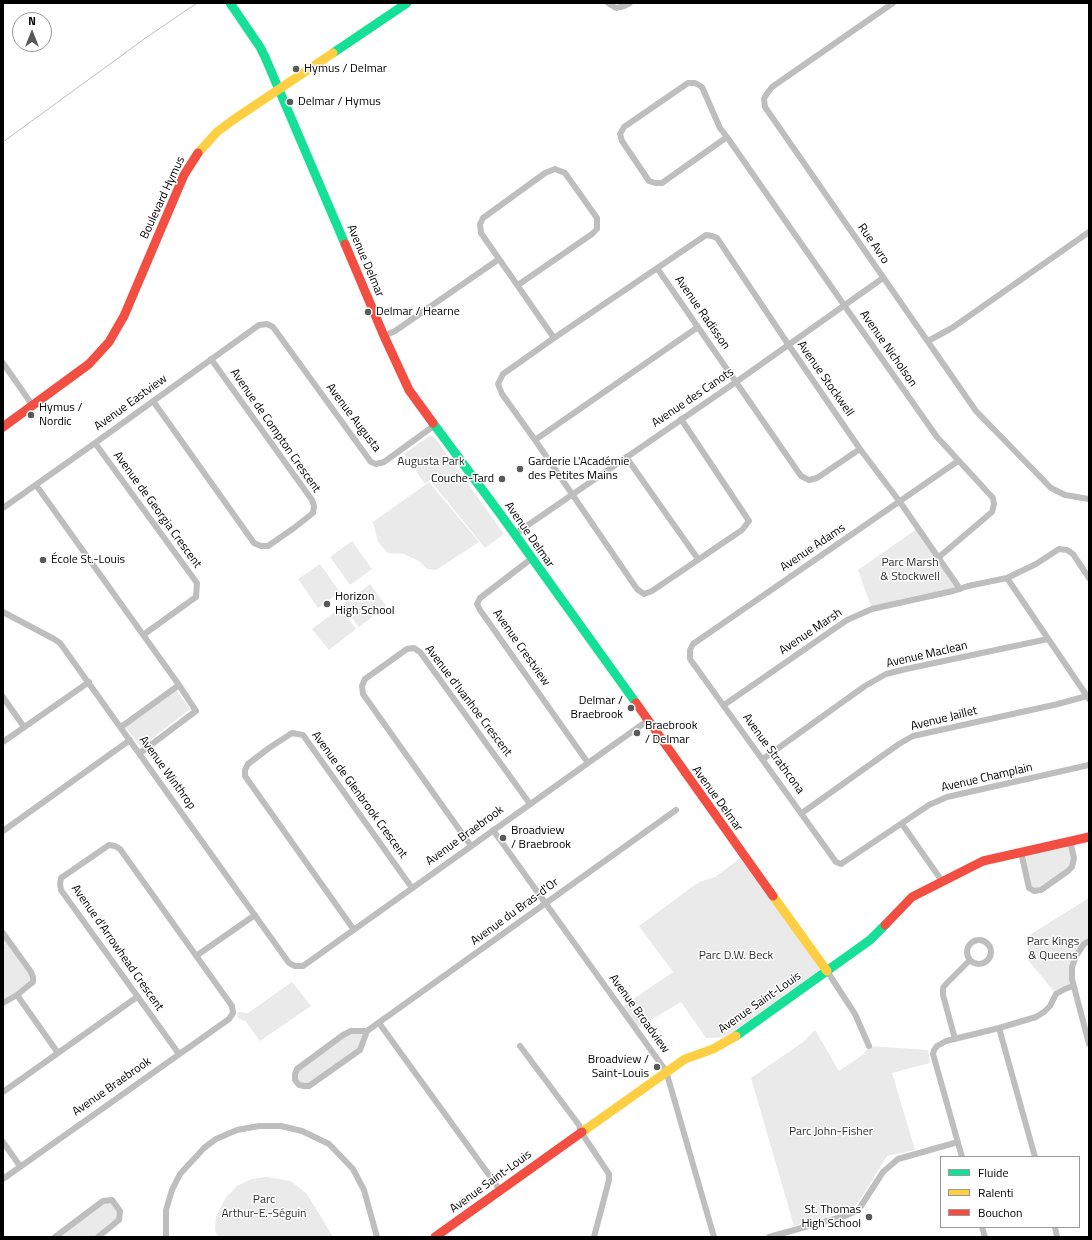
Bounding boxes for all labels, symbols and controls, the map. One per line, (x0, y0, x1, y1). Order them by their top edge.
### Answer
north arrow (12, 12, 52, 52)
text: N (28, 13, 36, 29)
place label: Hymus / Delmar (304, 62, 387, 76)
marker: Hymus / Delmar (291, 64, 301, 74)
place label: Delmar / Hymus (298, 95, 381, 109)
marker: Delmar / Hymus (285, 97, 295, 107)
street label: Boulevard Hymus (138, 154, 188, 242)
street label: Rue Avro (854, 221, 892, 267)
street label: Avenue Delmar (343, 223, 387, 299)
street label: Avenue Radisson (671, 273, 733, 353)
place label: Delmar / Hearne (376, 305, 460, 319)
marker: Delmar / Hearne (363, 307, 373, 317)
street label: Avenue Nicholson (856, 308, 920, 390)
street label: Avenue Stockwell (794, 339, 856, 419)
street label: Avenue des Canots (649, 365, 737, 431)
street label: Avenue de Compton Crescent (227, 366, 323, 496)
street label: Avenue Eastview (92, 372, 170, 434)
street label: Avenue Augusta (323, 381, 383, 455)
place label: Hymus / Nordic (39, 401, 82, 429)
marker: Hymus / Nordic (26, 410, 36, 420)
street label: Avenue de Georgia Crescent (110, 449, 204, 571)
park label: Augusta Park (397, 455, 465, 469)
place label: Garderie L'Académie des Petites Mains (528, 455, 629, 483)
marker: Garderie L'Académie des Petites Mains (515, 464, 525, 474)
place label: Couche-Tard (431, 472, 494, 486)
marker: Couche-Tard (497, 474, 507, 484)
street label: Avenue Delmar (501, 499, 557, 571)
street label: Avenue Adams (778, 521, 848, 575)
place label: École St.-Louis (51, 553, 125, 567)
marker: École St.-Louis (38, 555, 48, 565)
park label: Parc Marsh & Stockwell (880, 556, 940, 584)
place label: Horizon High School (335, 590, 395, 618)
marker: Horizon High School (322, 599, 332, 609)
street label: Avenue Marsh (777, 606, 845, 658)
street label: Avenue Crestview (489, 607, 553, 689)
street label: Avenue Maclean (885, 639, 969, 671)
street label: Avenue d'Ivanhoe Crescent (421, 643, 515, 759)
place label: Delmar / Braebrook (571, 694, 623, 722)
marker: Delmar / Braebrook (626, 703, 636, 713)
street label: Avenue Jaillet (909, 704, 979, 734)
street label: Avenue Strathcona (739, 711, 807, 797)
place label: Braebrook / Delmar (645, 719, 697, 747)
marker: Braebrook / Delmar (632, 728, 642, 738)
street label: Avenue de Glenbrook Crescent (308, 729, 410, 861)
street label: Avenue Winthrop (136, 733, 198, 813)
street label: Avenue Champlain (940, 760, 1034, 796)
street label: Avenue Delmar (689, 764, 745, 834)
street label: Avenue Braebrook (423, 803, 507, 869)
place label: Broadview / Braebrook (511, 824, 571, 852)
marker: Broadview / Braebrook (498, 833, 508, 843)
street label: Avenue du Bras-d'Or (468, 875, 562, 949)
street label: Avenue d'Arrowhead Crescent (68, 882, 166, 1014)
park label: Parc Kings & Queens (1027, 935, 1079, 963)
park label: Parc D.W. Beck (699, 949, 773, 963)
street label: Avenue Saint-Louis (716, 969, 804, 1037)
street label: Avenue Broadview (606, 972, 672, 1056)
place label: Broadview / Saint-Louis (588, 1053, 649, 1081)
street label: Avenue Braebrook (70, 1055, 154, 1119)
marker: Broadview / Saint-Louis (652, 1062, 662, 1072)
park label: Parc John-Fisher (789, 1125, 873, 1139)
street label: Avenue Saint-Louis (447, 1148, 535, 1216)
legend (940, 1156, 1080, 1228)
text: Fluide (978, 1163, 1009, 1182)
text: Ralenti (978, 1183, 1013, 1202)
park label: Parc Arthur-E.-Séguin (221, 1193, 307, 1221)
place label: St. Thomas High School (801, 1203, 861, 1231)
text: Bouchon (978, 1203, 1023, 1222)
marker: St. Thomas High School (864, 1212, 874, 1222)

